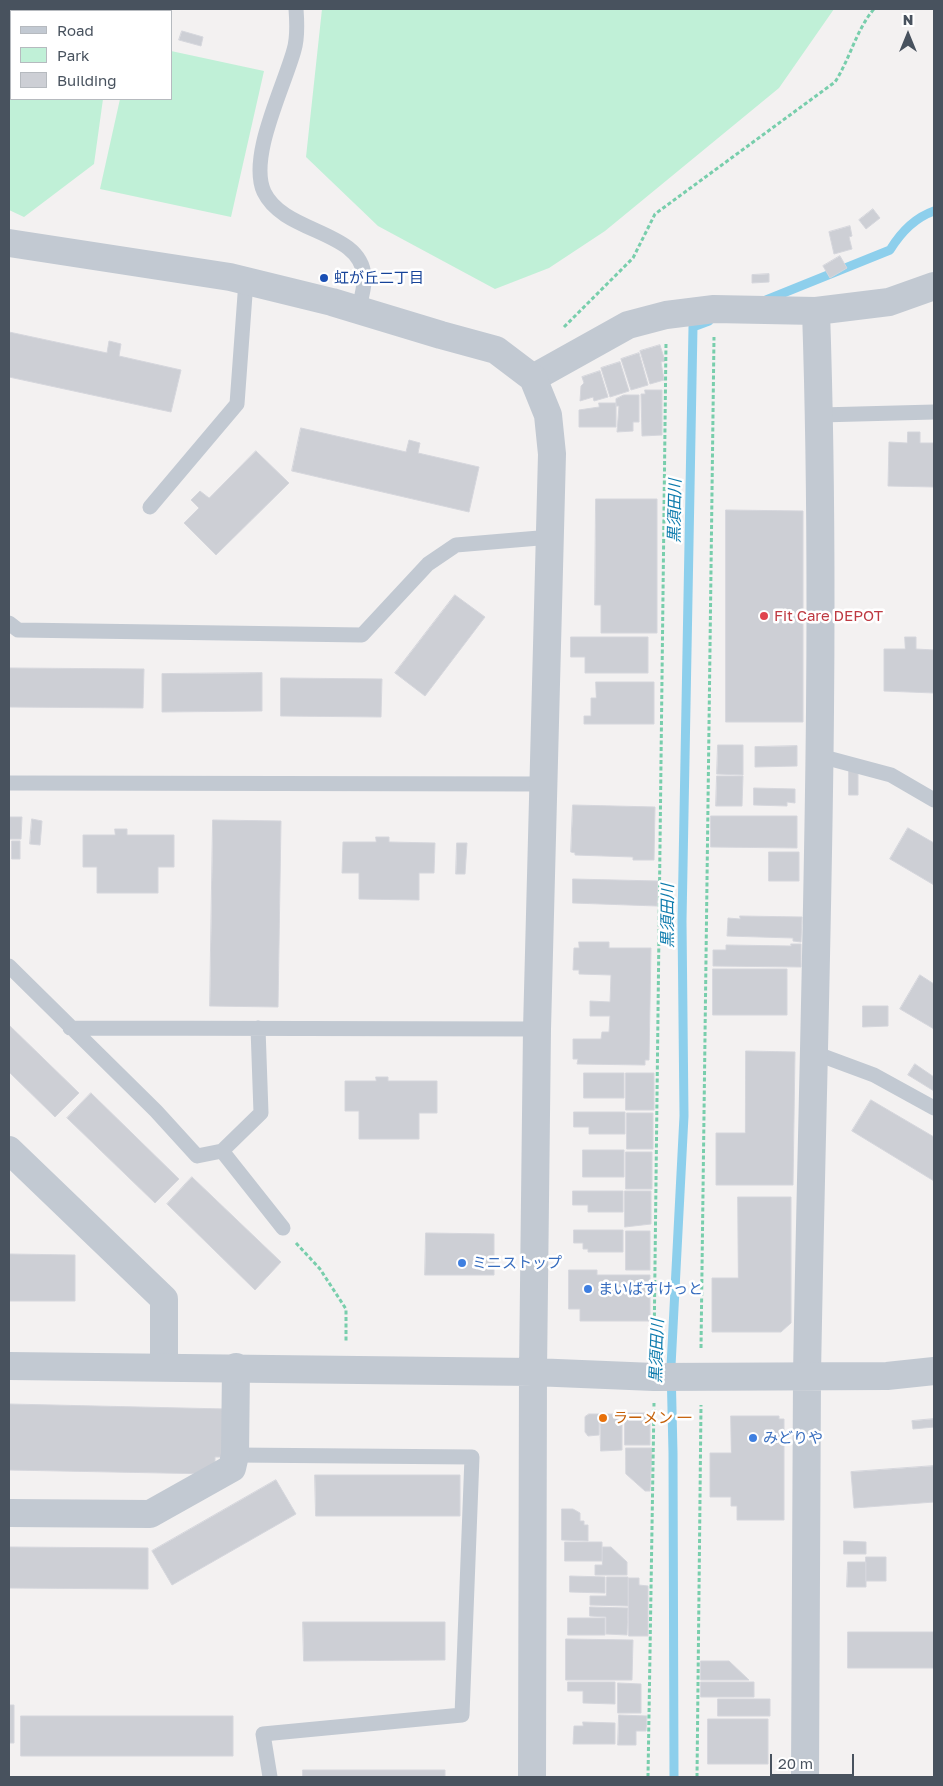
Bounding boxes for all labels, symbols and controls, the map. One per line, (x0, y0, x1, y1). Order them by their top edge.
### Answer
legend (10, 10, 172, 100)
north arrow (883, 10, 933, 60)
text: N (903, 11, 913, 28)
text: Road (57, 21, 94, 39)
text: Park (57, 46, 89, 64)
text: Building (57, 71, 117, 89)
place label: 虹が丘二丁目 (334, 269, 424, 287)
marker: 虹が丘二丁目 (318, 272, 330, 284)
water label: 黒須田川 (665, 479, 685, 543)
place label: Fit Care DEPOT (774, 607, 883, 625)
marker: Fit Care DEPOT (758, 610, 770, 622)
water label: 黒須田川 (658, 884, 678, 948)
place label: ミニストップ (472, 1254, 562, 1272)
marker: ミニストップ (456, 1257, 468, 1269)
place label: まいばすけっと (598, 1280, 703, 1298)
marker: まいばすけっと (582, 1283, 594, 1295)
water label: 黒須田川 (646, 1319, 668, 1383)
place label: ラーメン 一 (613, 1409, 692, 1427)
marker: ラーメン 一 (597, 1412, 609, 1424)
place label: みどりや (763, 1429, 823, 1447)
marker: みどりや (747, 1432, 759, 1444)
scale bar (773, 1744, 857, 1776)
text: 20 m (778, 1754, 813, 1772)

